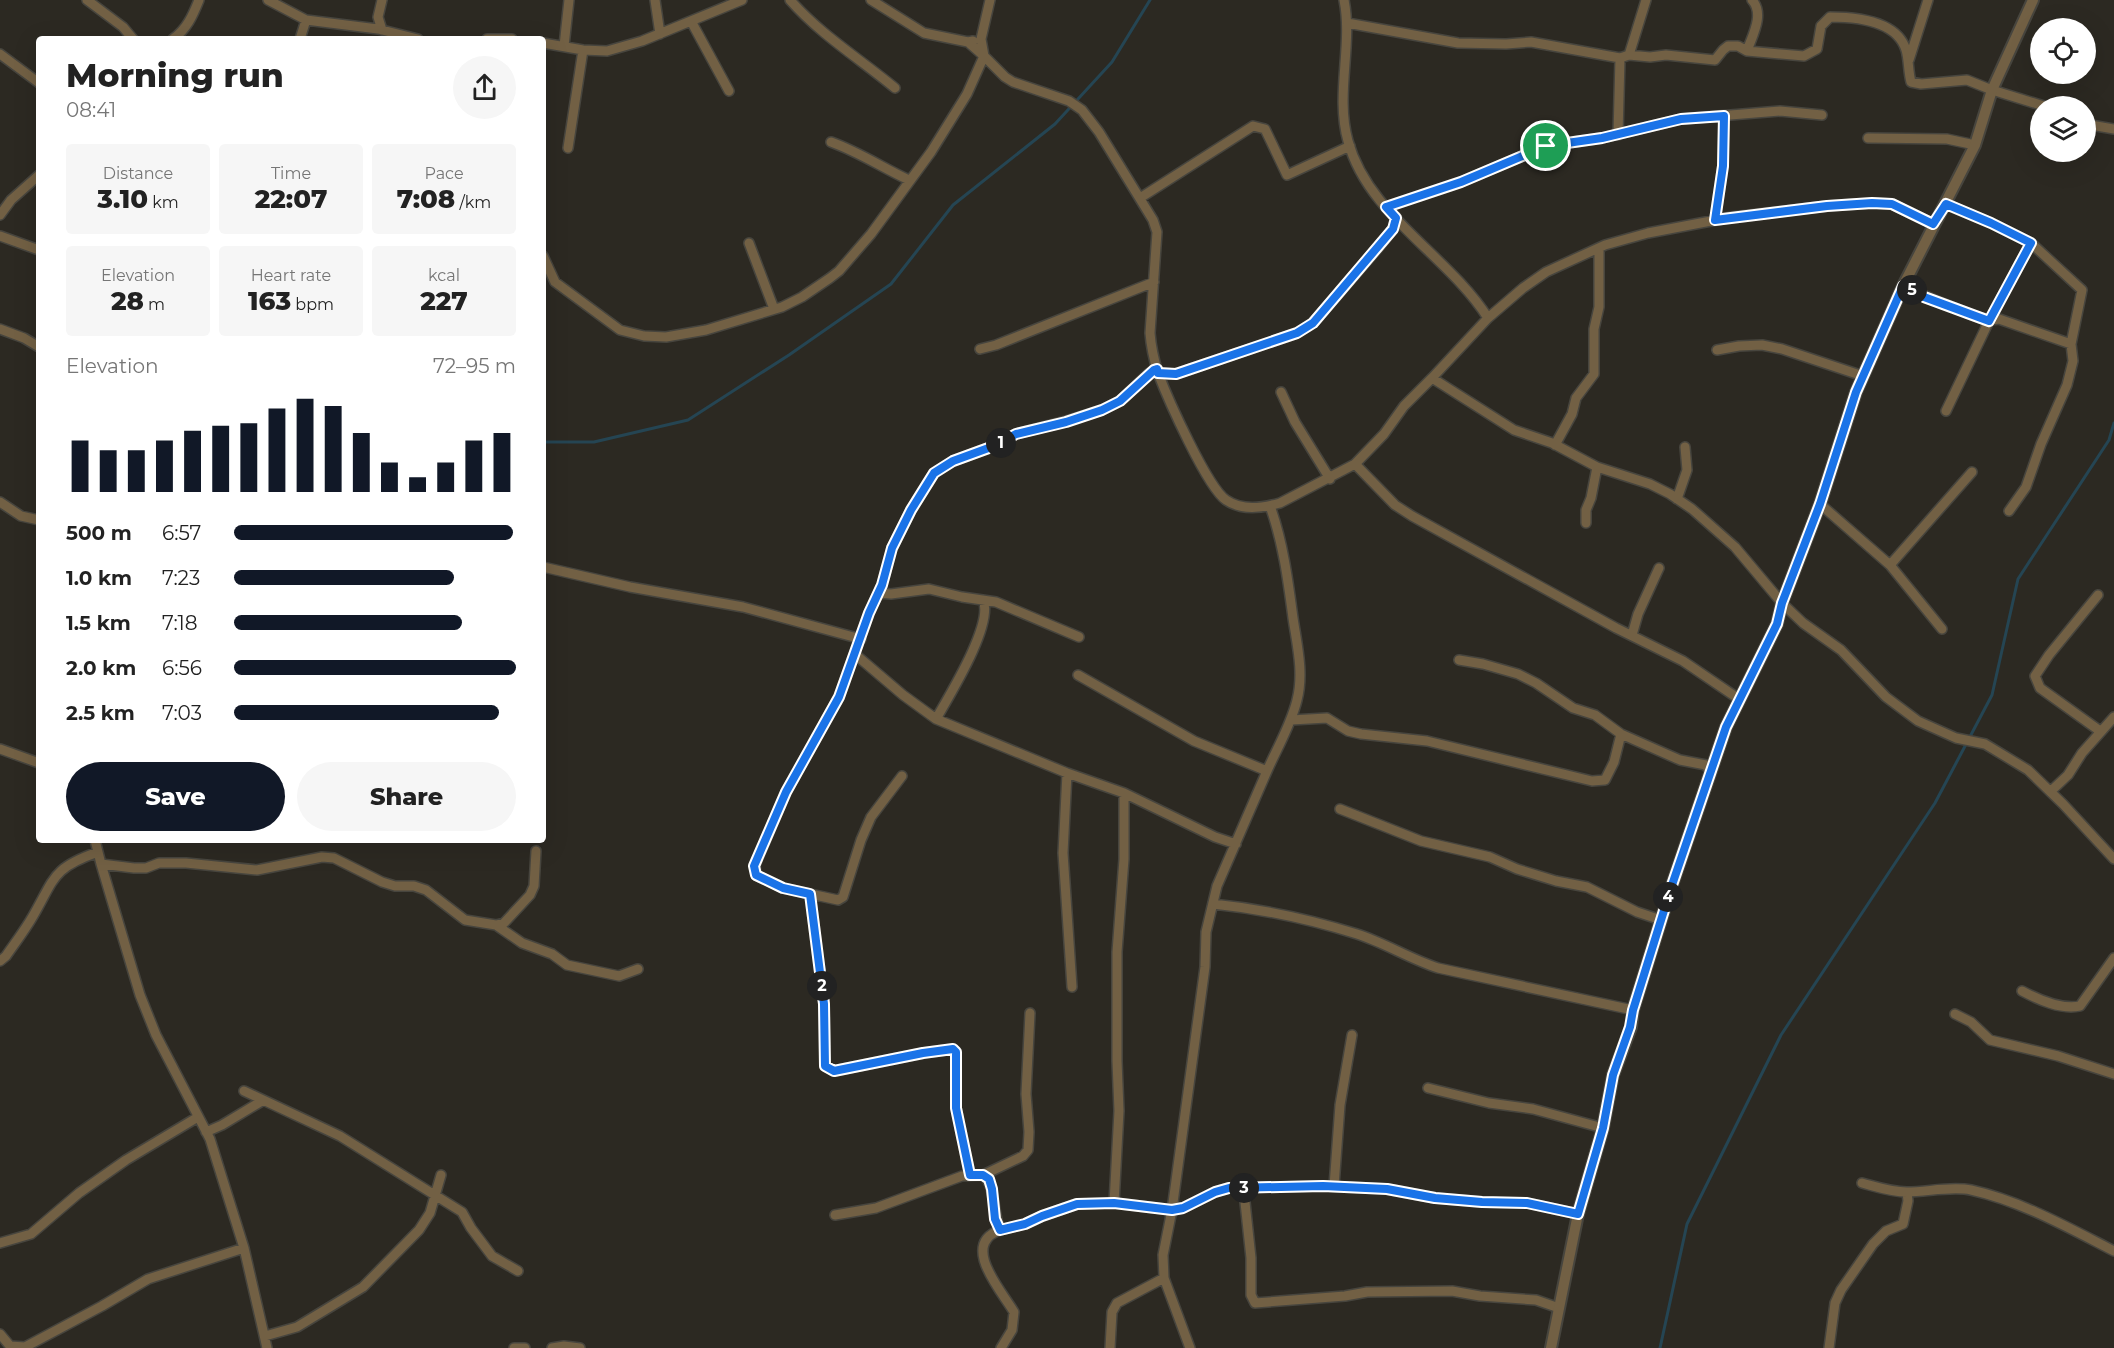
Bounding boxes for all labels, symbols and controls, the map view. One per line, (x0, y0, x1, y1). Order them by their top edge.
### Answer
map controls (2030, 18, 2096, 162)
button: locate (2030, 18, 2096, 84)
text: Morning run (66, 55, 284, 95)
button: share (453, 56, 516, 119)
button: layers (2030, 96, 2096, 162)
text: 08:41 (66, 98, 116, 122)
pin (1520, 120, 1571, 171)
icon: arrive (1529, 129, 1562, 162)
text: Distance (103, 164, 173, 183)
text: Time (271, 164, 311, 183)
text: Pace (424, 164, 464, 183)
text: 3.10 (97, 183, 148, 215)
text: 22:07 (255, 183, 327, 215)
text: 7:08 (397, 183, 455, 215)
text: km (148, 193, 179, 212)
text: /km (455, 193, 491, 212)
text: Elevation (101, 266, 175, 285)
text: Heart rate (251, 266, 331, 285)
text: kcal (428, 266, 460, 285)
pin: 5 (1897, 275, 1927, 305)
text: 5 (1907, 280, 1917, 299)
text: 28 (111, 285, 144, 317)
text: 163 (248, 285, 291, 317)
text: 227 (420, 285, 468, 317)
text: m (144, 295, 165, 314)
text: bpm (291, 295, 334, 314)
text: Elevation (66, 354, 158, 378)
text: 72–95 m (433, 354, 516, 378)
pin: 1 (986, 428, 1016, 458)
text: 1 (998, 433, 1004, 452)
text: 500 m (66, 521, 132, 545)
text: 6:57 (162, 521, 201, 545)
text: 1.0 km (66, 566, 132, 590)
text: 7:23 (162, 566, 200, 590)
text: 1.5 km (66, 611, 131, 635)
text: 7:18 (162, 611, 198, 635)
text: 2.0 km (66, 656, 136, 680)
text: 6:56 (162, 656, 202, 680)
text: 2.5 km (66, 701, 135, 725)
text: 7:03 (162, 701, 202, 725)
button: Save (66, 762, 285, 831)
button: Share (297, 762, 516, 831)
pin: 4 (1653, 882, 1683, 912)
text: 4 (1662, 887, 1674, 906)
pin: 2 (807, 971, 837, 1001)
text: 2 (817, 976, 827, 995)
pin: 3 (1229, 1173, 1259, 1203)
text: 3 (1239, 1178, 1249, 1197)

